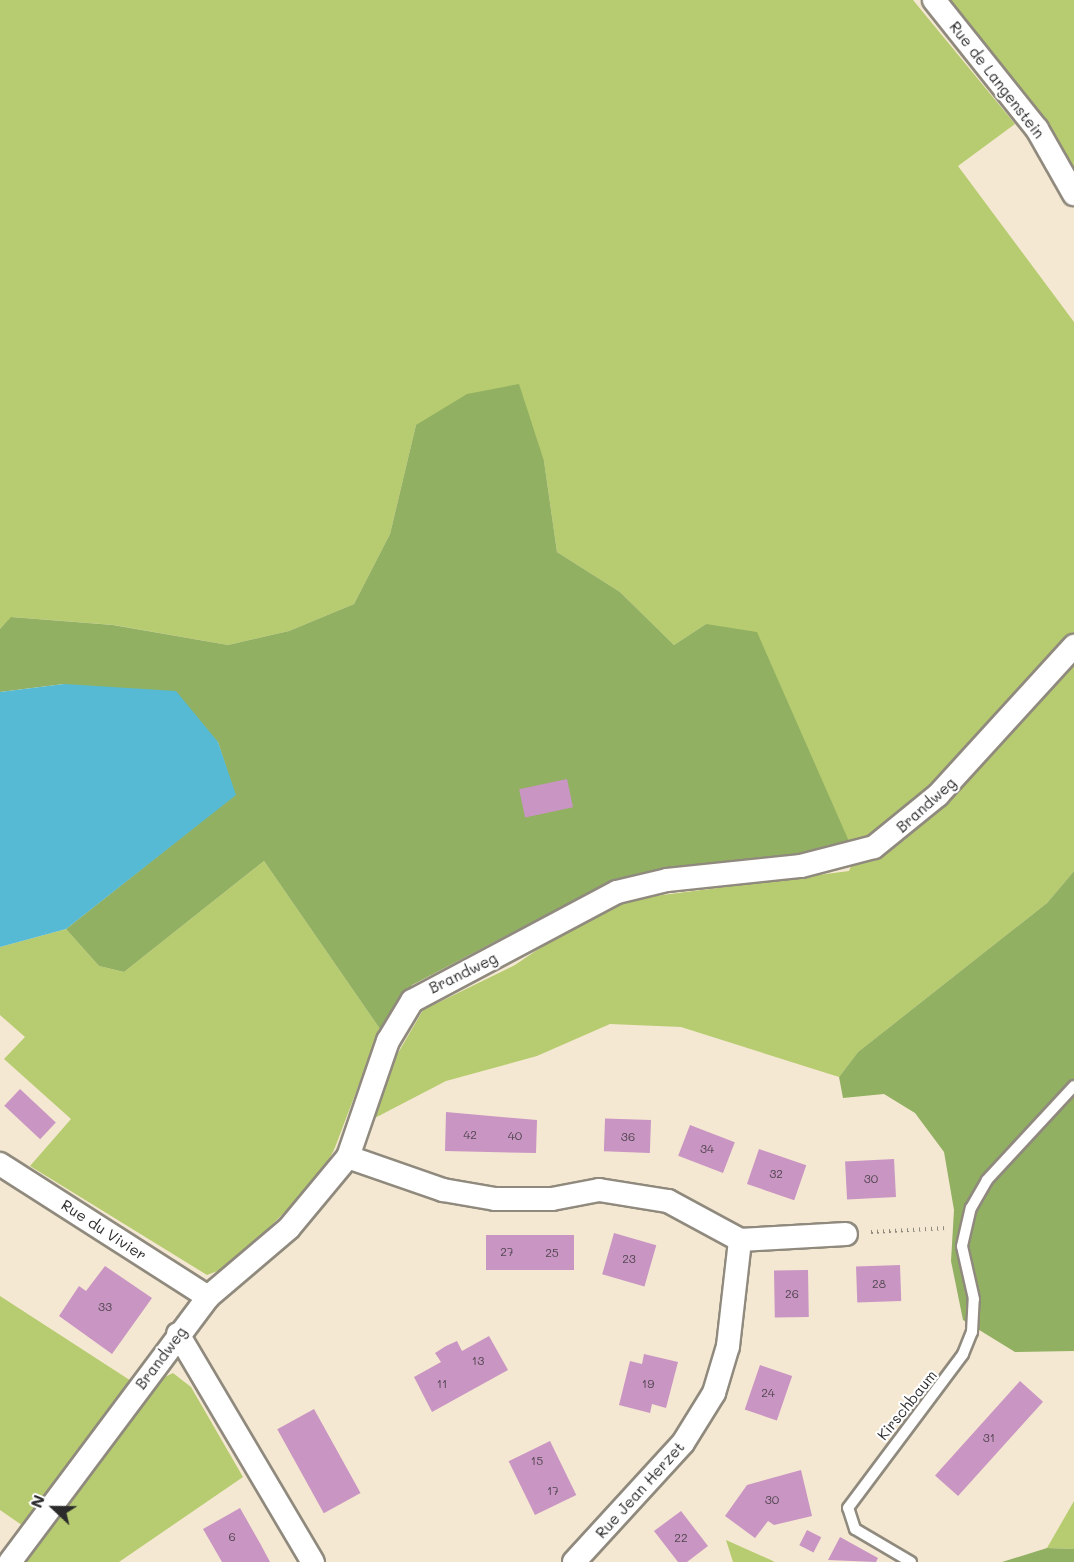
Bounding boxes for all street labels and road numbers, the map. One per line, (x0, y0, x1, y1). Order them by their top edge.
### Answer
street label: Rue de Langenstein (946, 18, 1048, 142)
street label: Brandweg (893, 774, 959, 836)
street label: Brandweg (426, 949, 500, 997)
street label: Rue du Vivier (58, 1196, 150, 1264)
street label: Brandweg (132, 1323, 190, 1393)
street label: Kirschbaum (873, 1366, 941, 1444)
street label: Rue Jean Herzet (592, 1438, 688, 1542)

